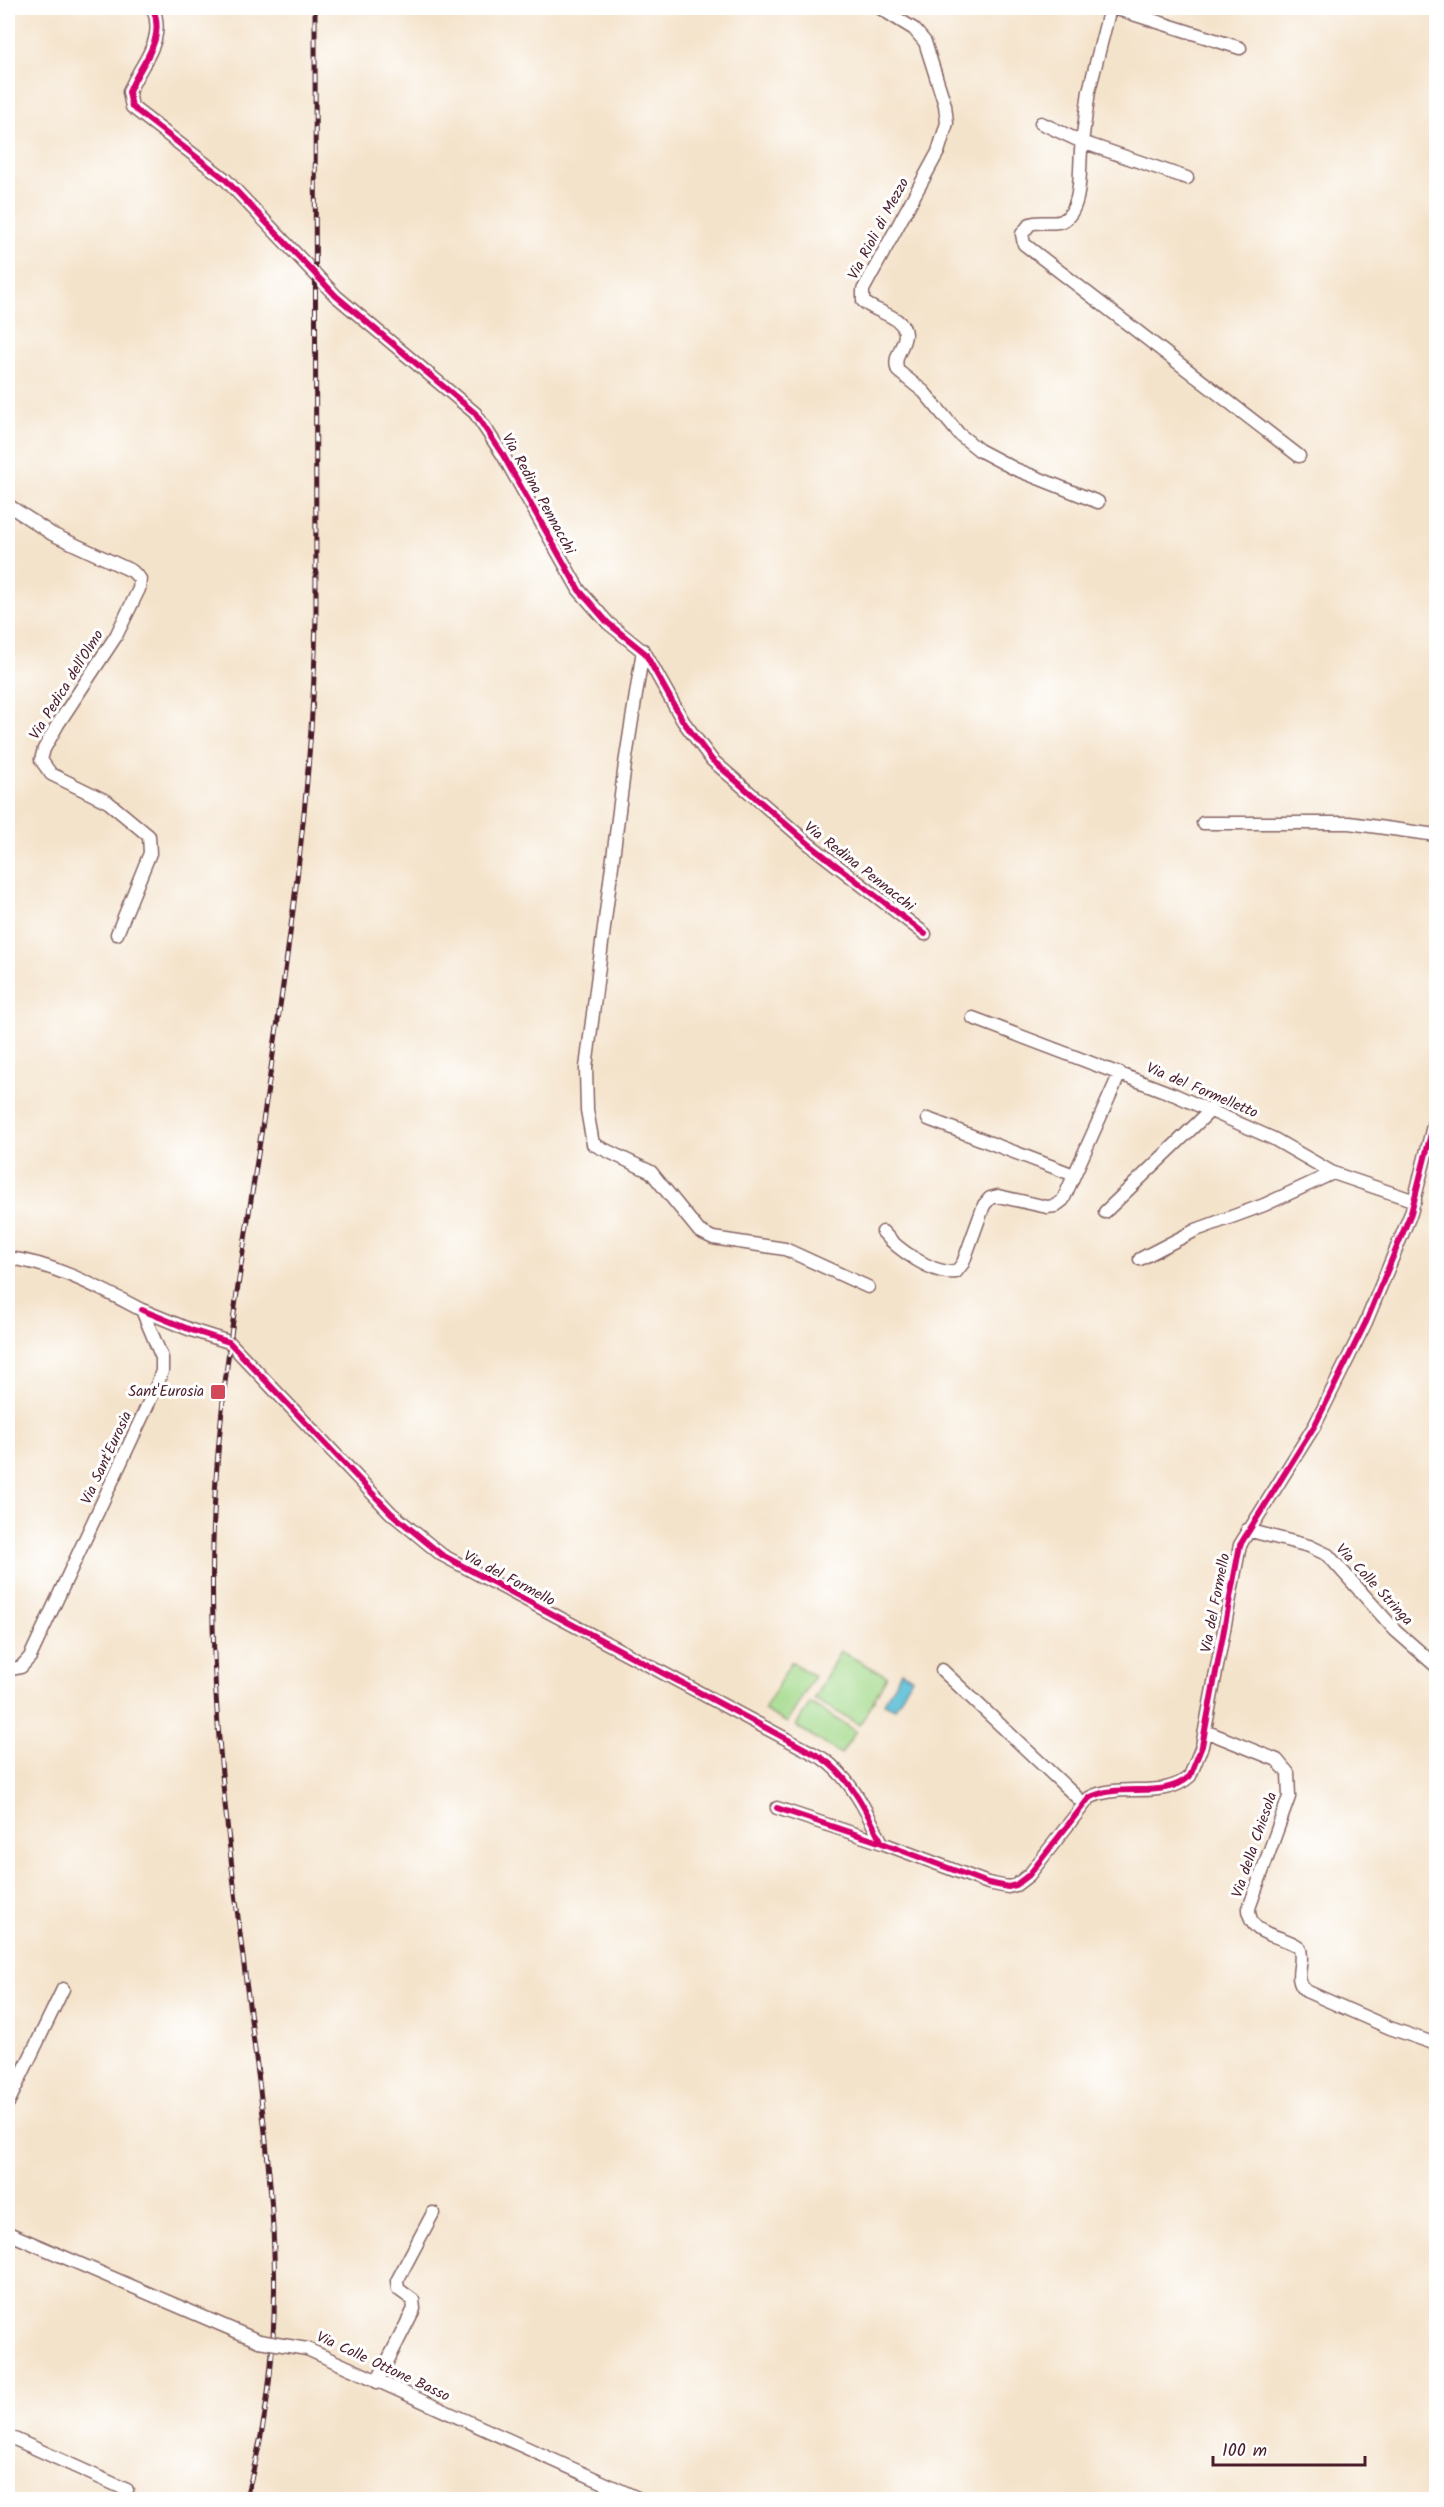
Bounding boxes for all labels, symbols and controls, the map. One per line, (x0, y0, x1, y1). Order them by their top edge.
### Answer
street label: Via Rioli di Mezzo (842, 173, 916, 284)
street label: Via Redina Pennacchi (495, 429, 582, 560)
street label: Via Pedica dell'Olmo (24, 625, 111, 745)
street label: Via Redina Pennacchi (798, 816, 921, 919)
street label: Via del Formelletto (1142, 1057, 1262, 1125)
place label: Sant'Eurosia (128, 1380, 204, 1404)
marker: Sant'Eurosia (209, 1383, 227, 1401)
street label: Via Sant'Eurosia (75, 1407, 139, 1509)
street label: Via Colle Stringa (1329, 1538, 1419, 1632)
street label: Via del Formello (459, 1545, 559, 1613)
street label: Via del Formello (1195, 1551, 1237, 1655)
street label: Via della Chiesola (1226, 1789, 1284, 1901)
street label: Via Colle Ottone Basso (312, 2325, 454, 2409)
scale bar (1213, 2429, 1364, 2467)
text: 100 m (1222, 2437, 1267, 2466)

